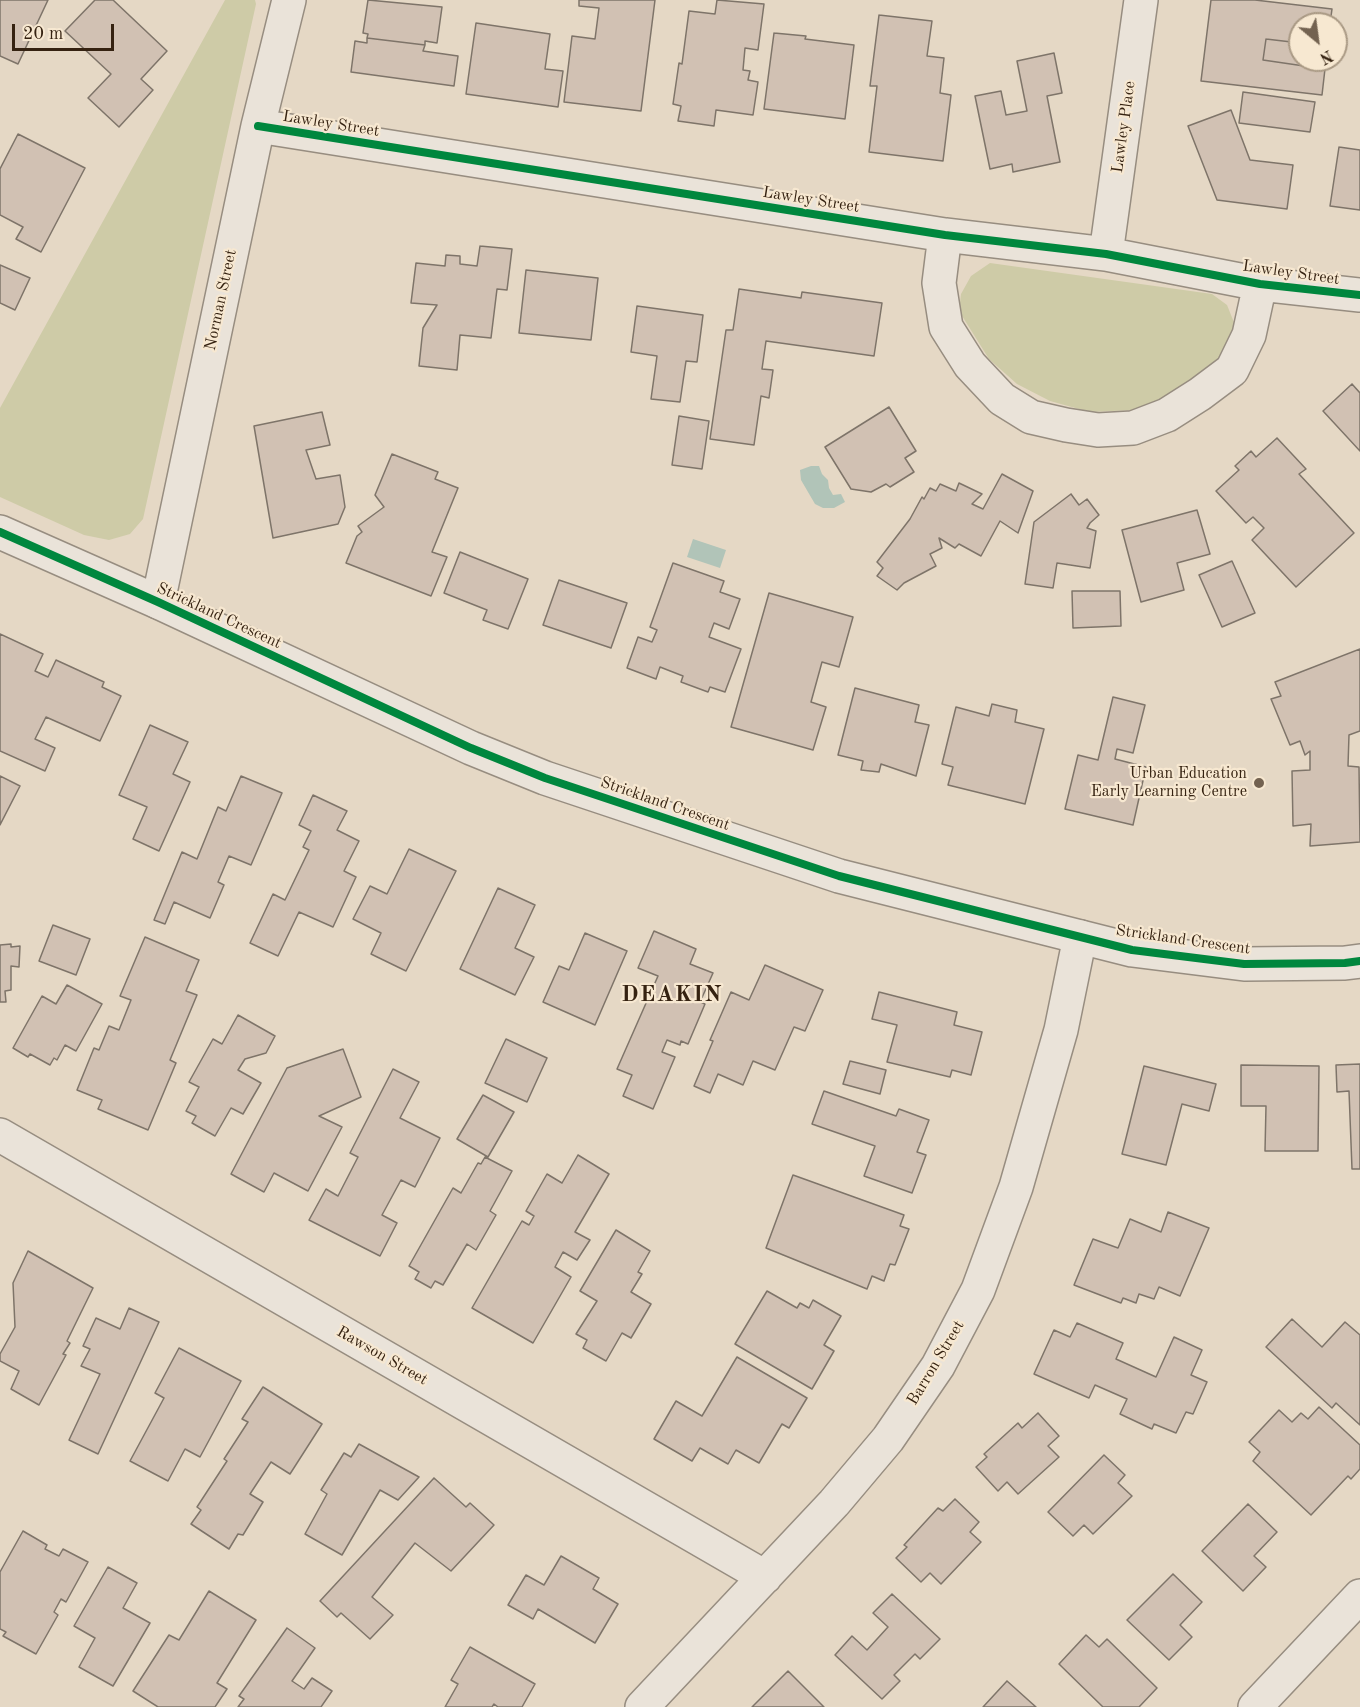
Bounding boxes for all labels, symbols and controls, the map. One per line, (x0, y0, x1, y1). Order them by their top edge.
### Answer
scale bar (15, 12, 117, 50)
north arrow (1288, 12, 1348, 72)
text: 20 m (23, 25, 63, 43)
text: N (1317, 46, 1335, 66)
street label: Lawley Place (1108, 80, 1140, 174)
street label: Lawley Street (281, 107, 381, 141)
street label: Lawley Street (761, 183, 861, 217)
street label: Norman Street (201, 248, 241, 352)
street label: Lawley Street (1241, 257, 1341, 289)
street label: Strickland Crescent (154, 579, 284, 653)
place label: Urban Education Early Learning Centre (1091, 764, 1247, 802)
street label: Strickland Crescent (598, 773, 732, 835)
marker: Urban Education Early Learning Centre (1252, 776, 1266, 790)
street label: Strickland Crescent (1115, 921, 1251, 959)
district label: DEAKIN (621, 982, 723, 1008)
street label: Barron Street (903, 1317, 969, 1409)
street label: Rawson Street (333, 1322, 431, 1390)

